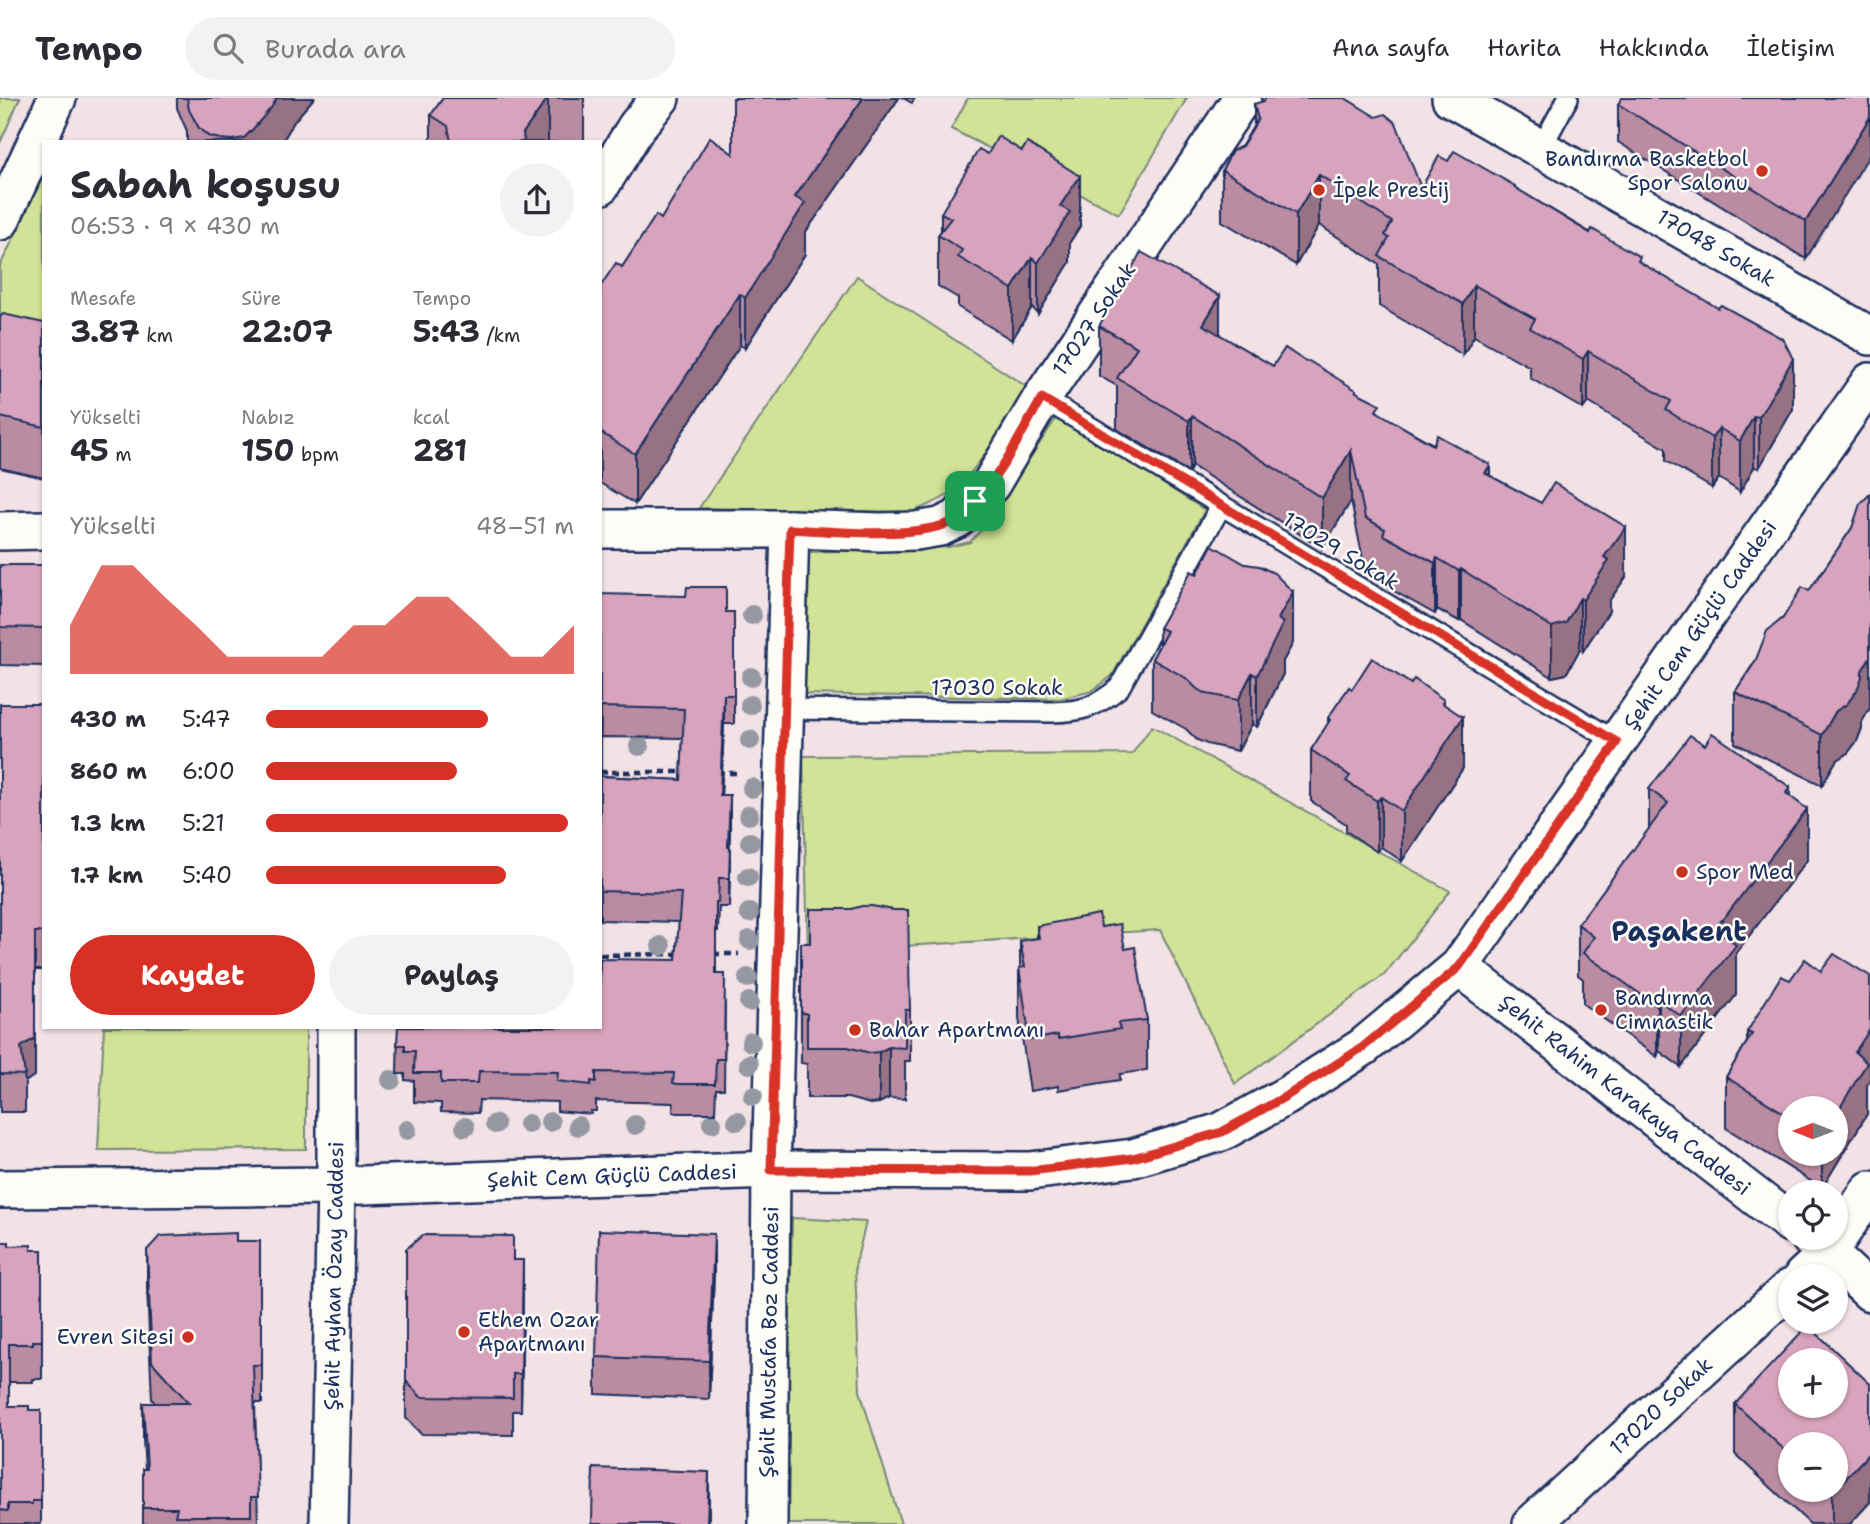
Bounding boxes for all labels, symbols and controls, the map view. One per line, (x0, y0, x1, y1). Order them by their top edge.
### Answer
search box (185, 17, 675, 80)
text: Tempo (35, 26, 143, 71)
icon: search (209, 29, 247, 67)
text: Burada ara (265, 31, 406, 66)
text: Ana sayfa (1332, 32, 1449, 64)
text: Harita (1487, 32, 1561, 64)
text: Hakkında (1599, 32, 1709, 64)
text: İletişim (1747, 32, 1835, 64)
place label: Bandırma Basketbol Spor Salonu (1545, 145, 1749, 197)
text: Sabah koşusu (70, 159, 341, 210)
button: share (500, 163, 574, 237)
marker: Bandırma Basketbol Spor Salonu (1754, 163, 1770, 179)
place label: İpek Prestij (1333, 176, 1449, 204)
marker: İpek Prestij (1311, 182, 1327, 198)
street label: 17048 Sokak (1652, 203, 1780, 293)
text: 06:53 · 9 × 430 m (70, 211, 280, 241)
street label: 17027 Sokak (1046, 257, 1142, 381)
text: Mesafe (70, 286, 136, 311)
text: Süre (241, 286, 281, 311)
text: Tempo (413, 286, 471, 311)
text: 3.87 (70, 311, 140, 352)
text: 22:07 (241, 311, 333, 352)
text: 5:43 (413, 311, 480, 352)
text: km (140, 323, 173, 348)
text: /km (480, 323, 521, 348)
text: Yükselti (70, 405, 141, 430)
text: Nabız (241, 405, 295, 430)
text: kcal (413, 405, 450, 430)
text: 45 (70, 430, 109, 471)
text: 150 (241, 430, 295, 471)
text: 281 (413, 430, 467, 471)
text: m (109, 442, 132, 467)
text: bpm (295, 442, 339, 467)
pin (945, 471, 1005, 531)
icon: arrive (956, 482, 994, 520)
street label: 17029 Sokak (1278, 505, 1404, 597)
text: Yükselti (70, 511, 156, 541)
text: 48–51 m (476, 511, 574, 541)
street label: Şehit Cem Güçlü Caddesi (1617, 515, 1783, 735)
street label: 17030 Sokak (931, 674, 1063, 702)
text: 430 m (70, 704, 146, 734)
text: 5:47 (182, 704, 231, 734)
text: 860 m (70, 756, 147, 786)
text: 6:00 (182, 756, 235, 786)
text: 1.3 km (70, 808, 145, 838)
text: 5:21 (182, 808, 225, 838)
place label: Spor Med (1696, 858, 1794, 886)
text: 1.7 km (70, 860, 143, 890)
text: 5:40 (182, 860, 232, 890)
marker: Spor Med (1674, 864, 1690, 880)
district label: Paşakent (1611, 912, 1747, 950)
button: Kaydet (70, 935, 315, 1015)
button: Paylaş (329, 935, 574, 1015)
place label: Bandırma Cimnastik (1615, 984, 1714, 1036)
street label: Şehit Rahim Karakaya Caddesi (1494, 988, 1756, 1202)
marker: Bandırma Cimnastik (1593, 1002, 1609, 1018)
place label: Bahar Apartmanı (869, 1016, 1045, 1044)
marker: Bahar Apartmanı (847, 1022, 863, 1038)
north arrow (1778, 1096, 1848, 1166)
map controls (1778, 1096, 1848, 1502)
street label: Şehit Ayhan Özay Caddesi (318, 1141, 350, 1411)
street label: Şehit Cem Güçlü Caddesi (487, 1158, 737, 1194)
button: locate (1778, 1180, 1848, 1250)
street label: Şehit Mustafa Boz Caddesi (753, 1206, 785, 1478)
button: layers (1778, 1264, 1848, 1334)
place label: Ethem Ozar Apartmanı (478, 1306, 599, 1358)
place label: Evren Sitesi (57, 1323, 174, 1351)
marker: Ethem Ozar Apartmanı (456, 1324, 472, 1340)
marker: Evren Sitesi (180, 1329, 196, 1345)
button: + (1778, 1348, 1848, 1418)
street label: 17020 Sokak (1603, 1351, 1719, 1461)
button: − (1778, 1432, 1848, 1502)

